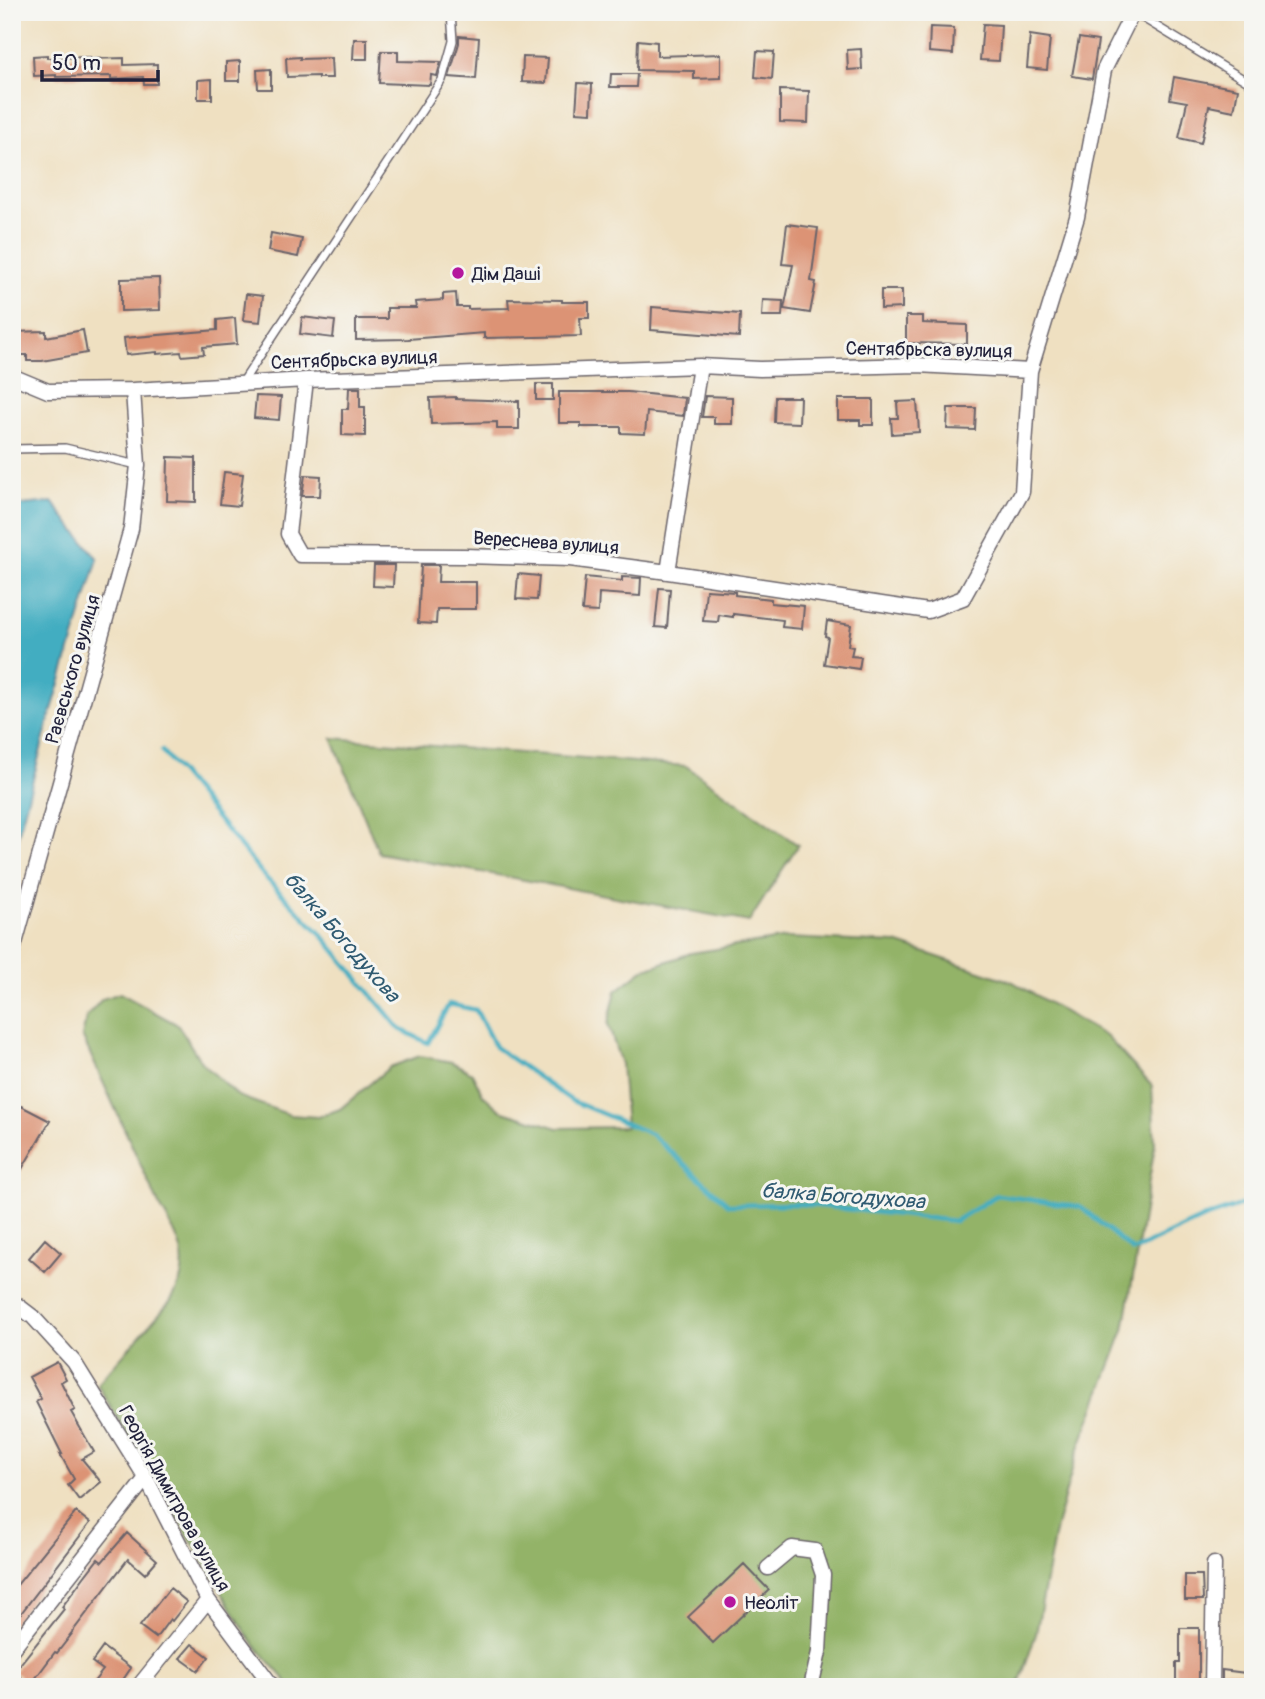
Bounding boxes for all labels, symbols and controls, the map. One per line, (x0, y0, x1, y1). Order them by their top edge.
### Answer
scale bar (42, 38, 158, 82)
text: 50 m (52, 50, 101, 77)
place label: Дім Даші (471, 262, 541, 286)
marker: Дім Даші (450, 265, 466, 281)
street label: Сентябрьска вулиця (845, 337, 1013, 363)
street label: Сентябрьска вулиця (270, 345, 438, 375)
street label: Вереснева вулиця (472, 526, 620, 560)
street label: Раєвського вулиця (40, 592, 106, 747)
water label: балка Богодухова (278, 867, 406, 1009)
water label: балка Богодухова (760, 1177, 927, 1216)
street label: Георгія Димитрова вулиця (113, 1401, 235, 1596)
place label: Неоліт (744, 1591, 799, 1615)
marker: Неоліт (722, 1594, 738, 1610)

